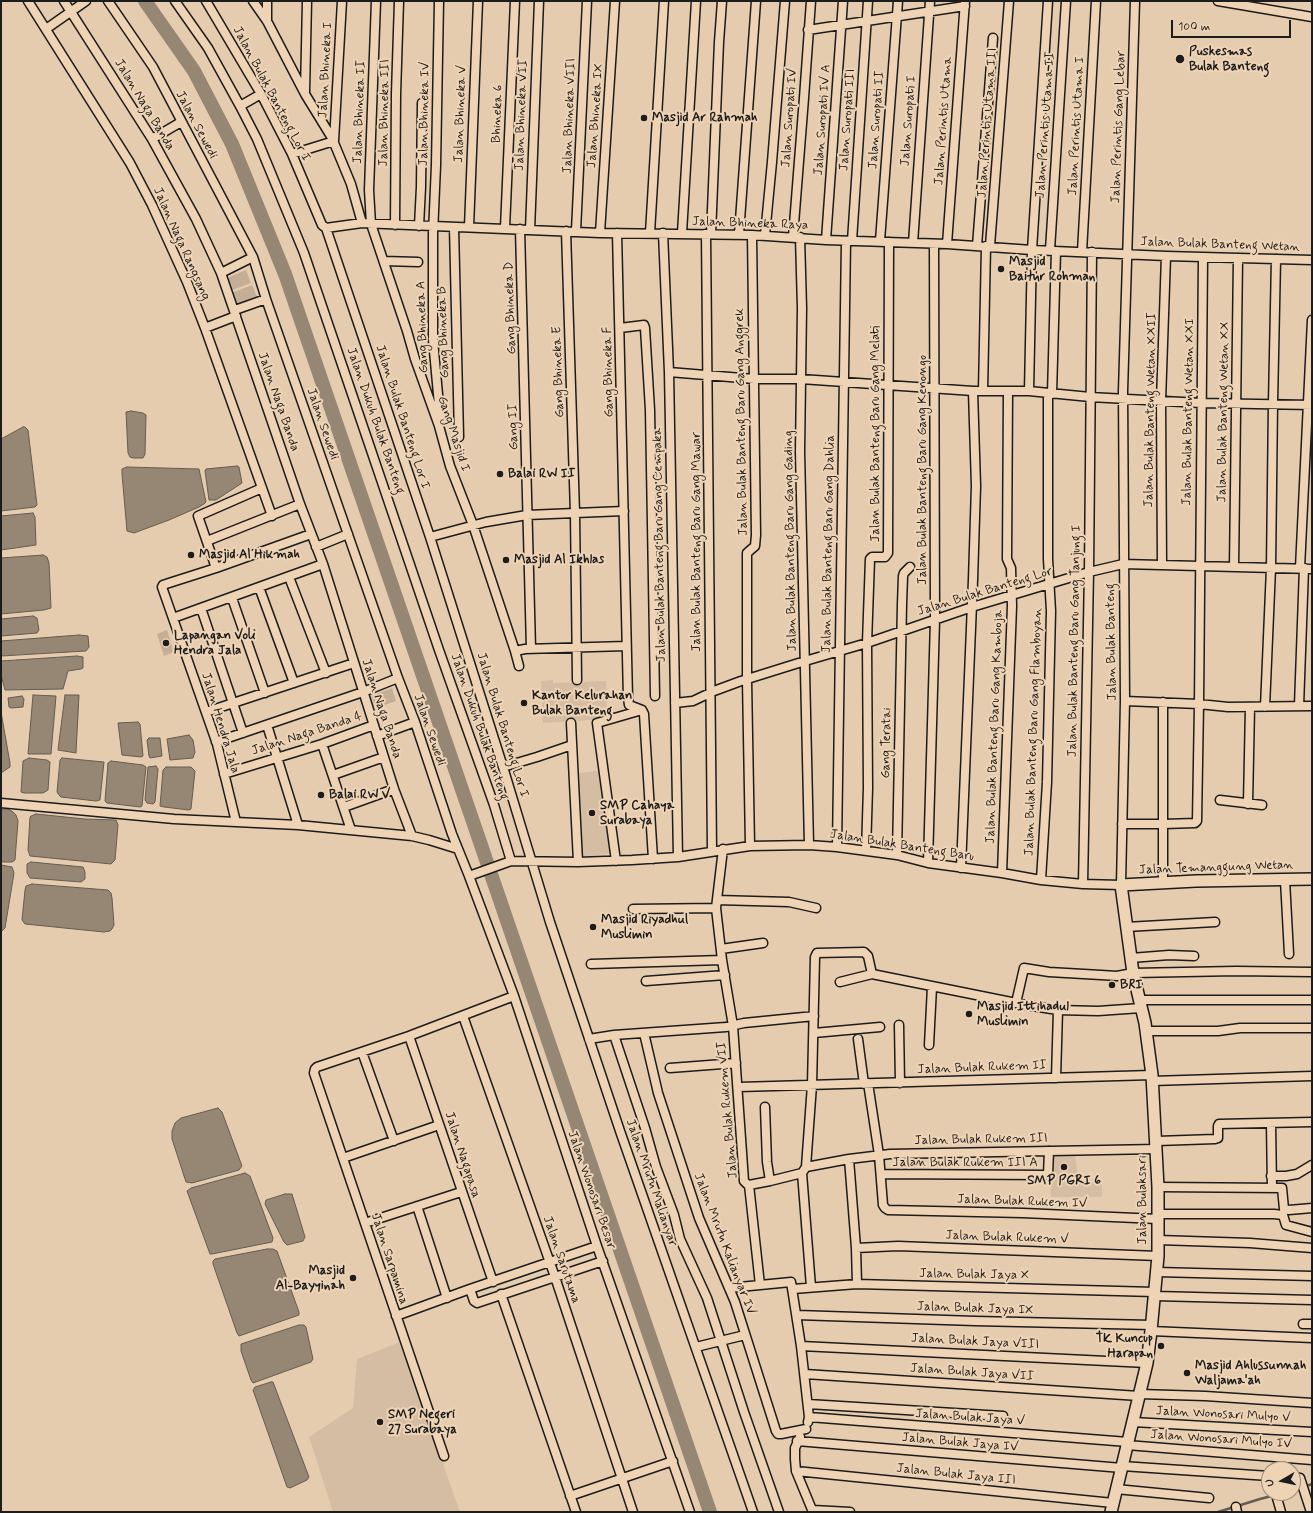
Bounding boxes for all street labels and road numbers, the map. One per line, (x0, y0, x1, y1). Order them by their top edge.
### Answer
street label: Jalan Bhineka I (316, 22, 336, 118)
street label: Jalan Bulak Banteng Lor I (229, 24, 313, 164)
street label: Jalan Perintis Utama III (975, 47, 1001, 199)
street label: Jalan Perintis Gang Lebar (1109, 50, 1129, 204)
street label: Jalan Perintis Utama II (1033, 51, 1059, 199)
street label: Jalan Naga Banda (111, 56, 177, 154)
street label: Jalan Perintis Utama (932, 56, 956, 186)
street label: Jalan Perintis Utama I (1066, 56, 1088, 196)
street label: Jalan Bhineka VIII (560, 58, 580, 174)
street label: Jalan Bhineka III (376, 59, 394, 167)
street label: Jalan Bhineka VII (512, 59, 532, 171)
street label: Jalan Bhineka II (350, 60, 370, 164)
street label: Jalan Bhineka IV (416, 62, 434, 166)
street label: Jalan Bhineka IX (585, 63, 607, 169)
street label: Jalan Suropati IV A (811, 64, 835, 176)
street label: Jalan Bhineka V (452, 65, 470, 163)
street label: Jalan Suropati IV (779, 68, 801, 168)
street label: Jalan Suropati III (837, 68, 859, 172)
street label: Jalan Suropati II (866, 70, 888, 170)
street label: Jalan Suropati I (898, 75, 920, 167)
street label: Bhineka 6 (489, 84, 507, 144)
street label: Jalan Sewedi (171, 88, 221, 162)
street label: Jalan Naga Rangsang (149, 185, 213, 303)
street label: Jalan Bhineka Raya (692, 214, 808, 234)
street label: Jalan Bulak Banteng Wetan (1140, 234, 1300, 256)
street label: Gang Bhineka D (502, 261, 520, 355)
street label: Gang Bhineka A (414, 281, 432, 373)
street label: Gang Bhineka B (435, 286, 453, 378)
street label: Jalan Bulak Banteng Baru Gang Anggrek (732, 308, 752, 536)
street label: Jalan Bulak Banteng Wetan XXII (1141, 312, 1161, 508)
street label: Jalan Bulak Banteng Wetan XXI (1180, 318, 1198, 506)
street label: Jalan Bulak Banteng Wetan XX (1215, 321, 1233, 503)
street label: Gang Bhineka E (550, 326, 568, 418)
street label: Jalan Bulak Banteng Baru Gang Melati (868, 326, 884, 542)
street label: Gang Bhineka F (600, 327, 618, 417)
street label: Jalan Bulak Banteng Lor I (371, 343, 433, 491)
street label: Jalan Dukuh Bulak Banteng (343, 346, 407, 496)
street label: Jalan Naga Banda (254, 350, 302, 454)
street label: Jalan Bulak Banteng Baru Gang Kenongo (915, 355, 931, 585)
street label: Jalan Sewedi (302, 386, 342, 462)
street label: Gang Masjid I (433, 394, 473, 474)
street label: Gang II (506, 404, 522, 450)
street label: Jalan Bulak Banteng Baru Gang Cempaka (650, 428, 670, 662)
street label: Jalan Bulak Banteng Baru Gang Gading (781, 430, 801, 652)
street label: Jalan Bulak Banteng Baru Gang Mawar (689, 432, 705, 652)
street label: Jalan Bulak Banteng Baru Gang Dahlia (819, 435, 839, 653)
street label: Jalan Bulak Banteng Baru Gang Tanjung I (1065, 525, 1085, 757)
street label: Jalan Bulak Banteng Lor (916, 564, 1054, 620)
street label: Jalan Bulak Banteng (1103, 583, 1121, 701)
street label: Jalan Bulak Banteng Baru Gang Flamboyan (1022, 608, 1046, 856)
street label: Jalan Bulak Banteng Baru Gang Kamboja (983, 610, 1007, 844)
street label: Jalan Bulak Banteng Lor I (473, 651, 531, 799)
street label: Jalan Dukuh Bulak Banteng (447, 652, 511, 802)
street label: Jalan Naga Banda (358, 657, 404, 761)
street label: Jalan Hendra Jala (197, 671, 243, 775)
street label: Jalan Sewedi (409, 692, 449, 768)
street label: Gang Teratai (879, 707, 895, 779)
street label: Jalan Naga Banda 4 (250, 709, 364, 759)
street label: Jalan Bulak Banteng Baru (829, 827, 975, 865)
street label: Jalan Temanggung Wetan (1138, 858, 1294, 878)
street label: Jalan Bulak Rukem VII (714, 1041, 742, 1179)
street label: Jalan Bulak Rukem II (917, 1058, 1047, 1078)
street label: Jalan Nagapasa (441, 1110, 483, 1200)
street label: Jalan Mrutu Malianyar (622, 1117, 680, 1249)
street label: Jalan Wonosari Besar (563, 1129, 619, 1251)
street label: Jalan Bulak Rukem III (914, 1131, 1048, 1149)
street label: Jalan Bulak Rukem III A (892, 1155, 1038, 1171)
street label: Jalan Bulaksari (1135, 1155, 1151, 1245)
street label: Jalan Mrutu Kalianyar IV (690, 1171, 758, 1317)
street label: Jalan Bulak Rukem IV (957, 1192, 1087, 1212)
street label: Jalan Sarpamina (367, 1211, 411, 1307)
street label: Jalan Sarutama (539, 1214, 583, 1306)
street label: Jalan Bulak Rukem V (945, 1228, 1069, 1248)
street label: Jalan Bulak Jaya X (919, 1266, 1029, 1284)
street label: Jalan Bulak Jaya IX (916, 1299, 1034, 1319)
street label: Jalan Bulak Jaya VIII (911, 1331, 1039, 1353)
street label: Jalan Bulak Jaya VII (909, 1361, 1035, 1385)
street label: Jalan Wonosari Mulyo V (1155, 1404, 1291, 1426)
street label: Jalan Bulak Jaya V (915, 1406, 1025, 1430)
street label: Jalan Wonosari Mulyo IV (1150, 1427, 1292, 1453)
street label: Jalan Bulak Jaya IV (901, 1430, 1019, 1456)
street label: Jalan Bulak Jaya III (896, 1461, 1016, 1489)

